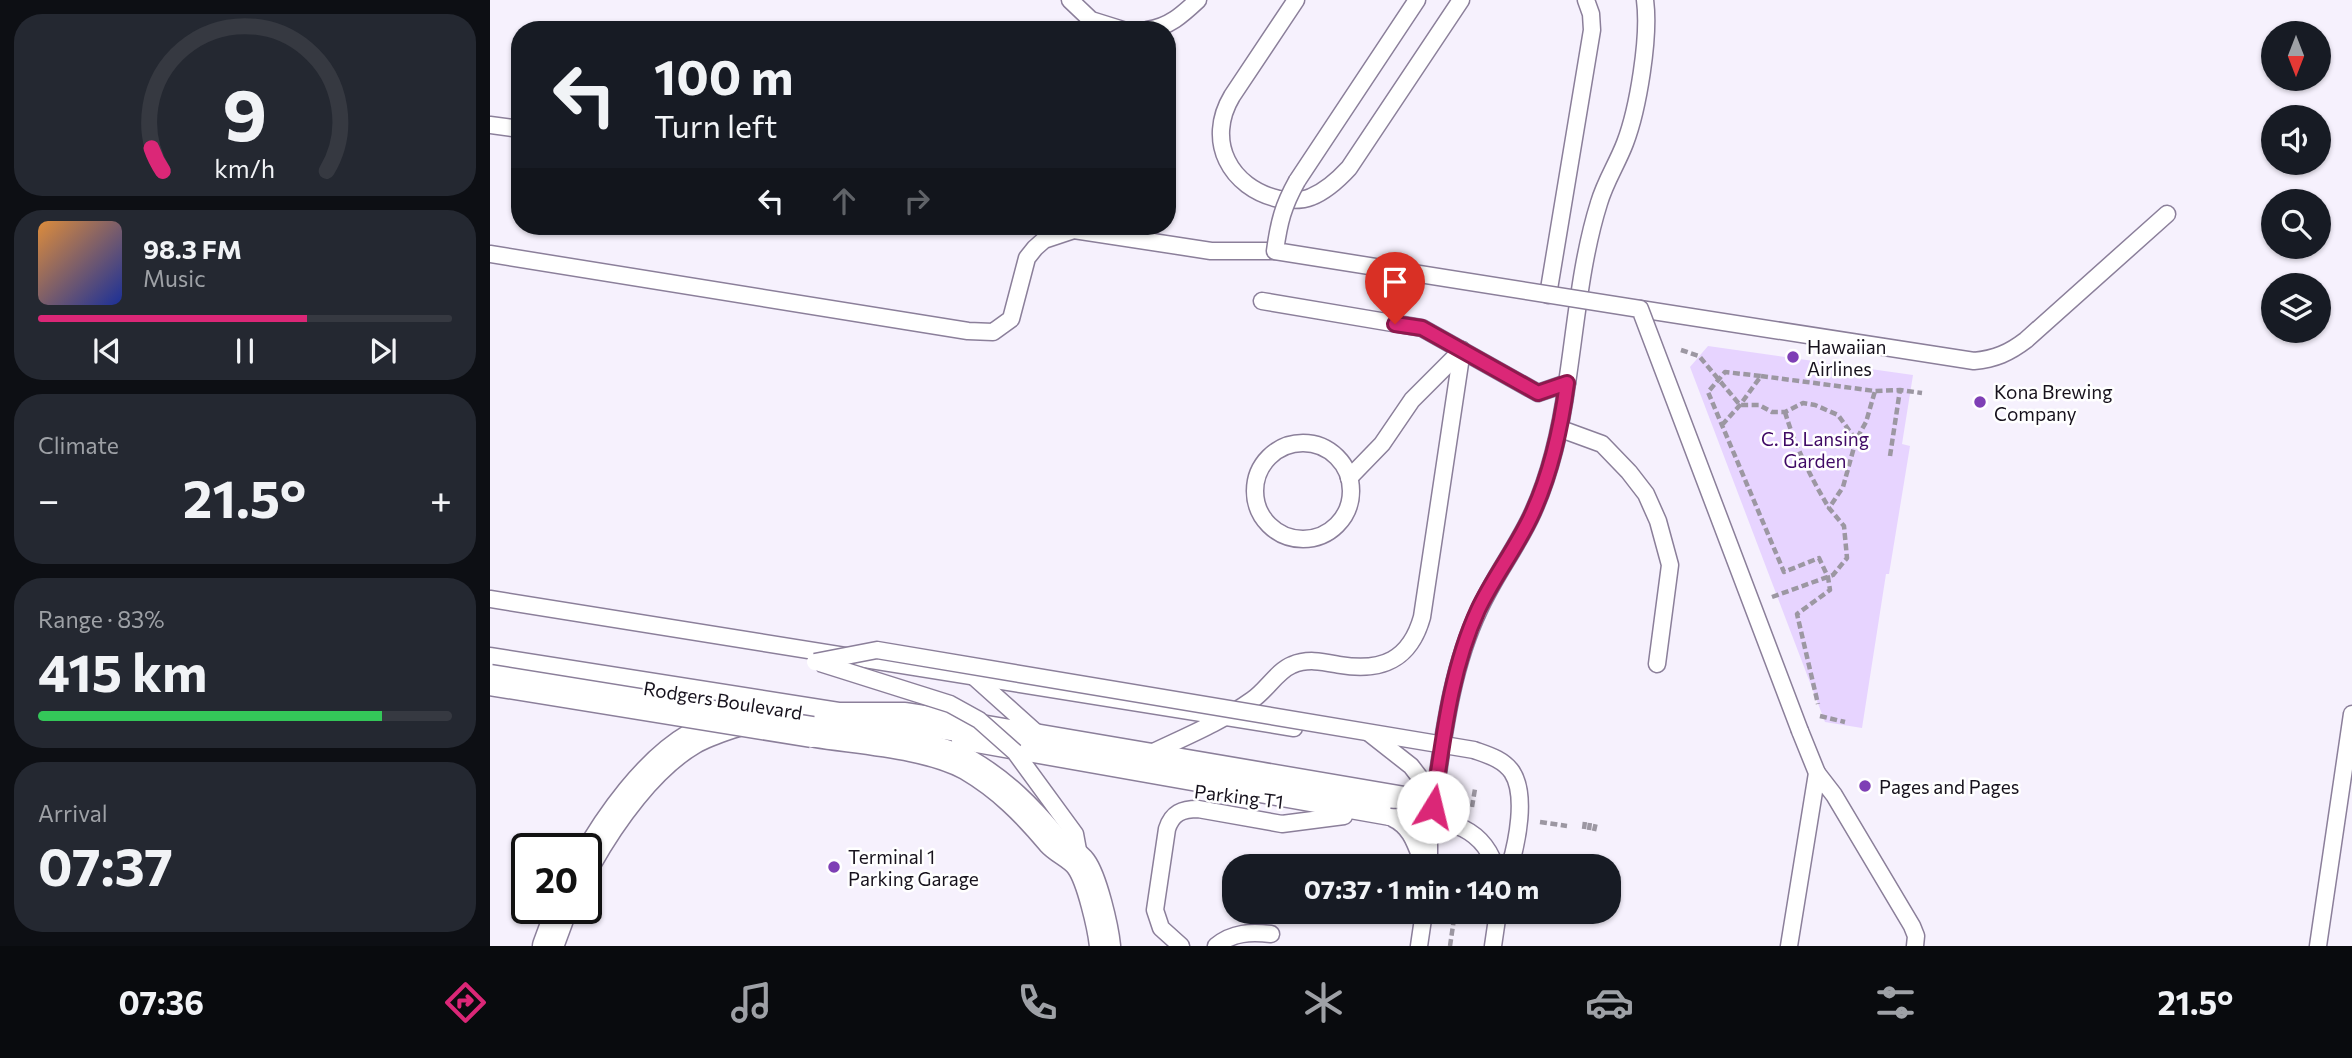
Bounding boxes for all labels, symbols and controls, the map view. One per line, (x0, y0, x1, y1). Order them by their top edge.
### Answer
north arrow (2261, 21, 2331, 91)
map controls (2261, 21, 2331, 343)
text: 100 m (654, 45, 793, 105)
icon: left (539, 49, 630, 140)
text: 9 (223, 67, 267, 156)
text: Turn left (654, 105, 778, 145)
button: sound (2261, 105, 2331, 175)
text: km/h (215, 153, 275, 183)
icon: left (752, 182, 790, 220)
icon: ahead (825, 182, 863, 220)
icon: right (898, 182, 936, 220)
button: search (2261, 189, 2331, 259)
text: 98.3 FM (143, 233, 242, 264)
pin (1365, 252, 1425, 324)
icon: arrive (1376, 263, 1414, 301)
text: Music (143, 264, 206, 292)
button: layers (2261, 273, 2331, 343)
icon: previous (88, 332, 126, 370)
icon: pause (226, 332, 264, 370)
icon: next (364, 332, 402, 370)
place label: Hawaiian Airlines (1807, 335, 1887, 380)
marker: Hawaiian Airlines (1785, 349, 1801, 365)
place label: Kona Brewing Company (1994, 380, 2112, 425)
marker: Kona Brewing Company (1972, 394, 1988, 410)
park label: C. B. Lansing Garden (1761, 427, 1869, 472)
text: Climate (38, 431, 119, 459)
text: 21.5° (183, 465, 306, 529)
text: − (38, 475, 60, 522)
text: + (430, 475, 452, 522)
text: Range · 83% (38, 605, 164, 633)
text: 415 km (38, 639, 207, 703)
street label: Rodgers Boulevard (642, 676, 804, 724)
position arrow (1396, 770, 1470, 844)
place label: Pages and Pages (1879, 775, 2019, 798)
marker: Pages and Pages (1857, 778, 1873, 794)
street label: Parking T1 (1193, 779, 1285, 813)
text: Arrival (38, 799, 108, 827)
text: 07:37 (38, 833, 173, 897)
speed limit sign: 20 (511, 833, 602, 924)
place label: Terminal 1 Parking Garage (848, 845, 979, 890)
marker: Terminal 1 Parking Garage (826, 859, 842, 875)
text: 07:37 · 1 min · 140 m (1304, 873, 1539, 904)
icon: directions (441, 978, 490, 1027)
icon: music (727, 978, 776, 1027)
icon: phone (1013, 978, 1062, 1027)
icon: climate (1299, 978, 1348, 1027)
icon: car (1585, 978, 1634, 1027)
icon: filters (1871, 978, 1920, 1027)
text: 07:36 (119, 982, 204, 1022)
text: 21.5° (2157, 982, 2233, 1022)

